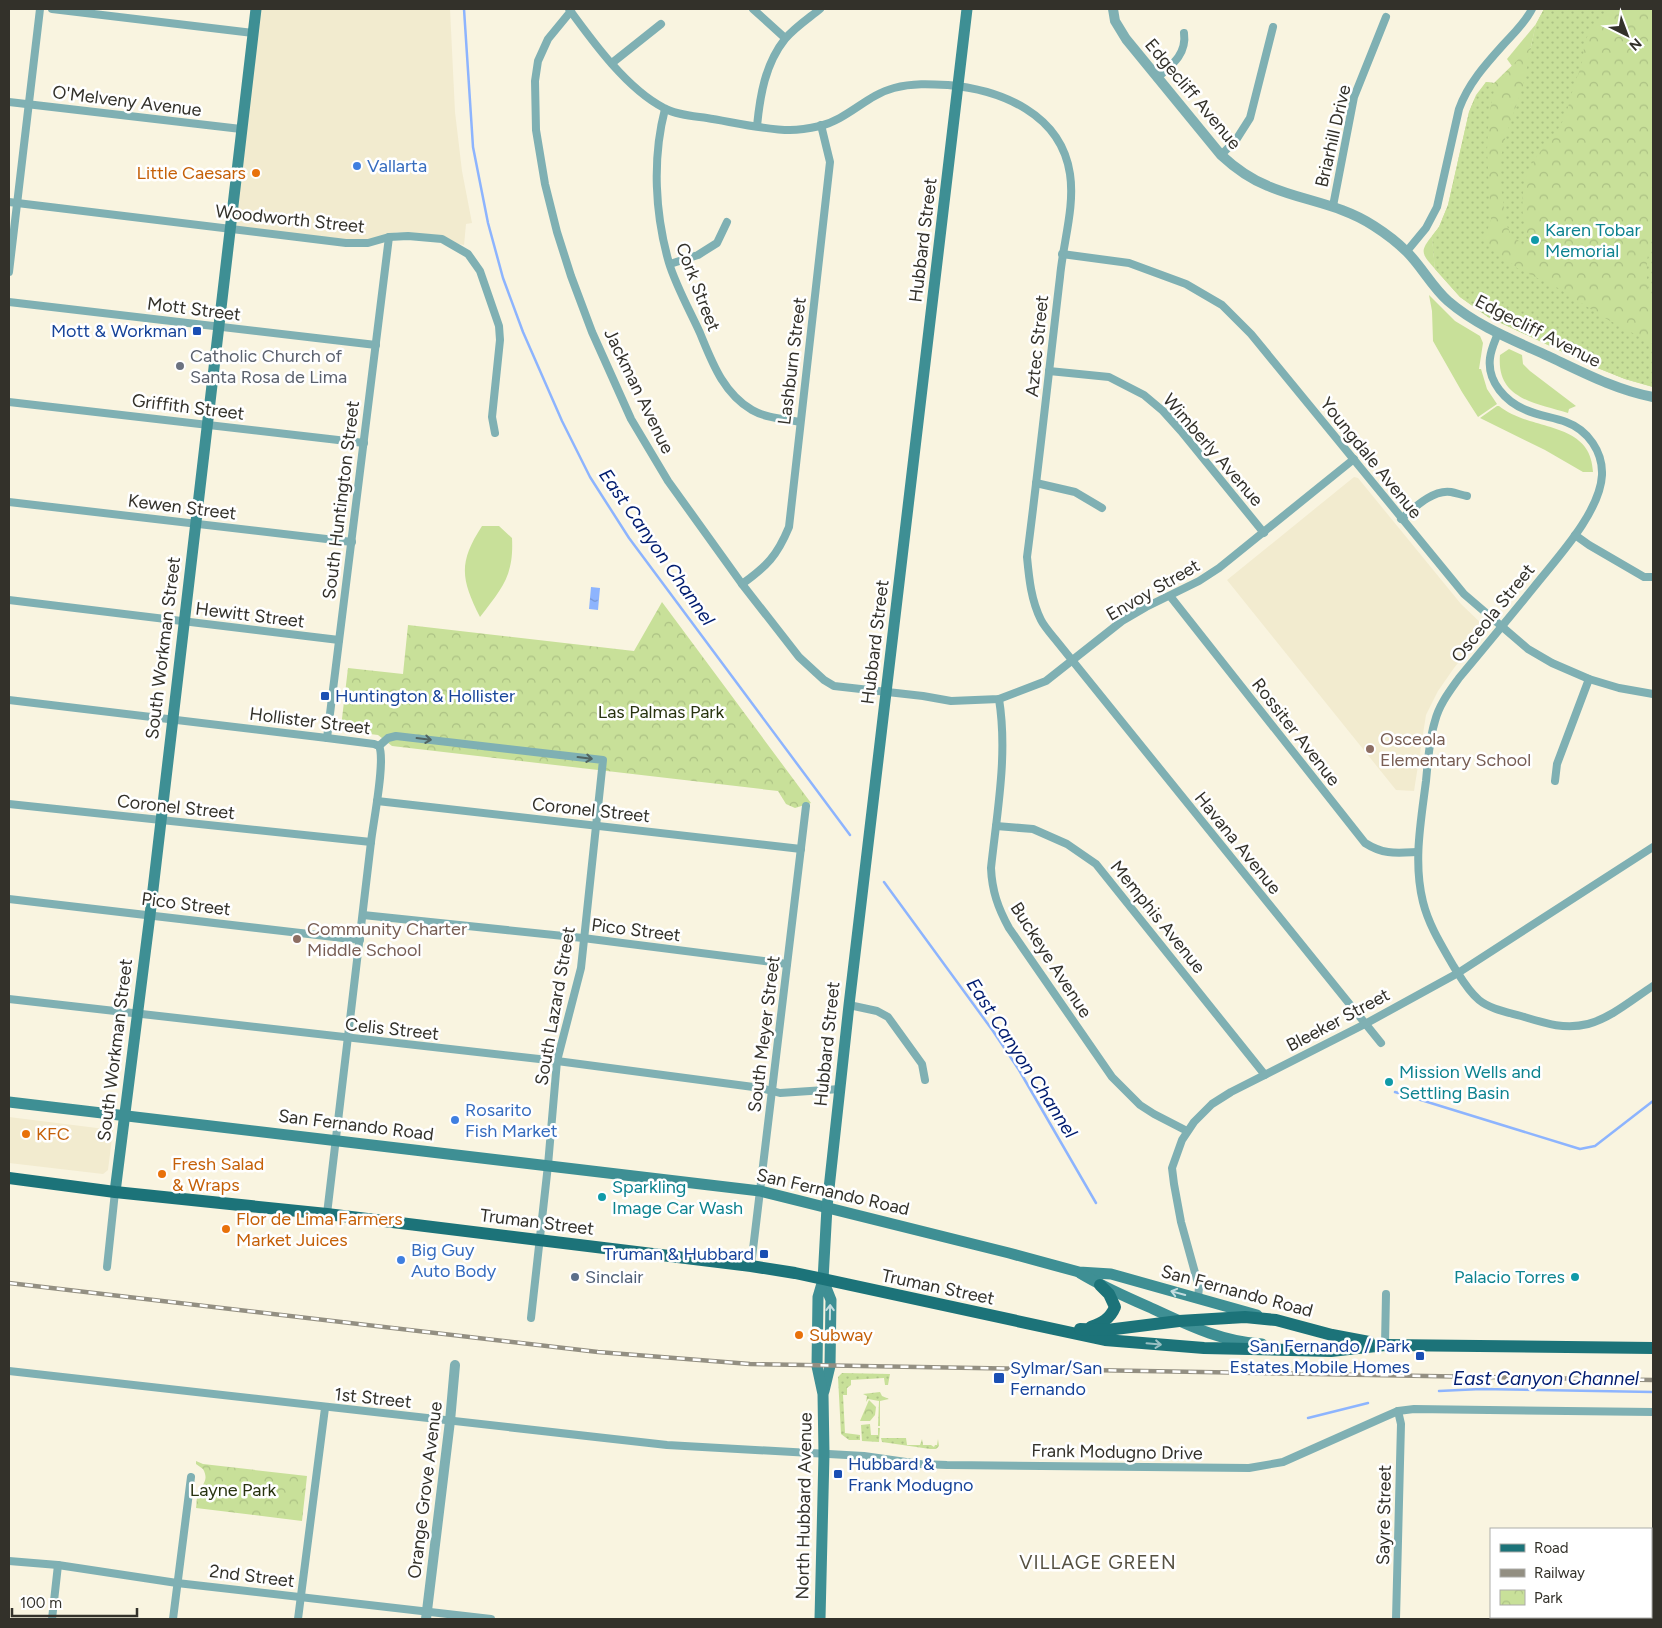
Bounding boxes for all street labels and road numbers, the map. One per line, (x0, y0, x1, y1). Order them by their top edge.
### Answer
street label: Edgecliff Avenue (1140, 34, 1246, 154)
street label: O'Melveny Avenue (51, 81, 203, 121)
street label: Briarhill Drive (1311, 82, 1356, 189)
street label: Hubbard Street (904, 176, 942, 304)
street label: Woodworth Street (214, 200, 366, 238)
street label: Cork Street (671, 240, 725, 335)
street label: Edgecliff Avenue (1471, 290, 1605, 372)
street label: Mott Street (146, 292, 242, 326)
street label: Aztec Street (1021, 294, 1053, 398)
street label: Lashburn Street (773, 296, 811, 426)
street label: Jackman Avenue (599, 325, 679, 457)
street label: Griffith Street (131, 389, 246, 425)
street label: Wimberly Avenue (1158, 389, 1268, 511)
street label: Youngdale Avenue (1315, 393, 1427, 523)
street label: South Huntington Street (318, 399, 364, 601)
street label: Kewen Street (127, 489, 238, 525)
street label: Envoy Street (1102, 554, 1204, 626)
street label: South Workman Street (141, 555, 185, 741)
street label: Osceola Street (1447, 559, 1540, 667)
street label: Hubbard Street (856, 578, 894, 706)
street label: Hewitt Street (194, 597, 306, 633)
street label: Rossiter Avenue (1247, 674, 1345, 790)
street label: Hollister Street (248, 703, 372, 739)
street label: Havana Avenue (1190, 787, 1286, 899)
street label: Coronel Street (116, 790, 236, 824)
street label: Coronel Street (531, 793, 651, 827)
street label: Memphis Avenue (1106, 856, 1210, 978)
street label: Pico Street (140, 888, 232, 920)
street label: Buckeye Avenue (1005, 898, 1097, 1022)
street label: Pico Street (590, 914, 682, 946)
street label: South Lazard Street (530, 925, 580, 1087)
street label: South Meyer Street (743, 954, 785, 1114)
street label: South Workman Street (93, 957, 137, 1143)
street label: Hubbard Street (810, 980, 845, 1107)
street label: Bleeker Street (1283, 983, 1394, 1056)
street label: Celis Street (344, 1013, 440, 1045)
street label: San Fernando Road (277, 1105, 435, 1145)
street label: San Fernando Road (754, 1164, 912, 1220)
street label: Truman Street (479, 1204, 595, 1240)
street label: San Fernando Road (1159, 1260, 1315, 1322)
street label: Truman Street (880, 1264, 997, 1310)
street label: 1st Street (333, 1383, 413, 1413)
street label: Orange Grove Avenue (403, 1400, 447, 1580)
street label: North Hubbard Avenue (791, 1412, 817, 1600)
street label: Frank Modugno Drive (1031, 1440, 1203, 1464)
street label: Sayre Street (1372, 1464, 1396, 1565)
street label: 2nd Street (208, 1560, 296, 1592)

